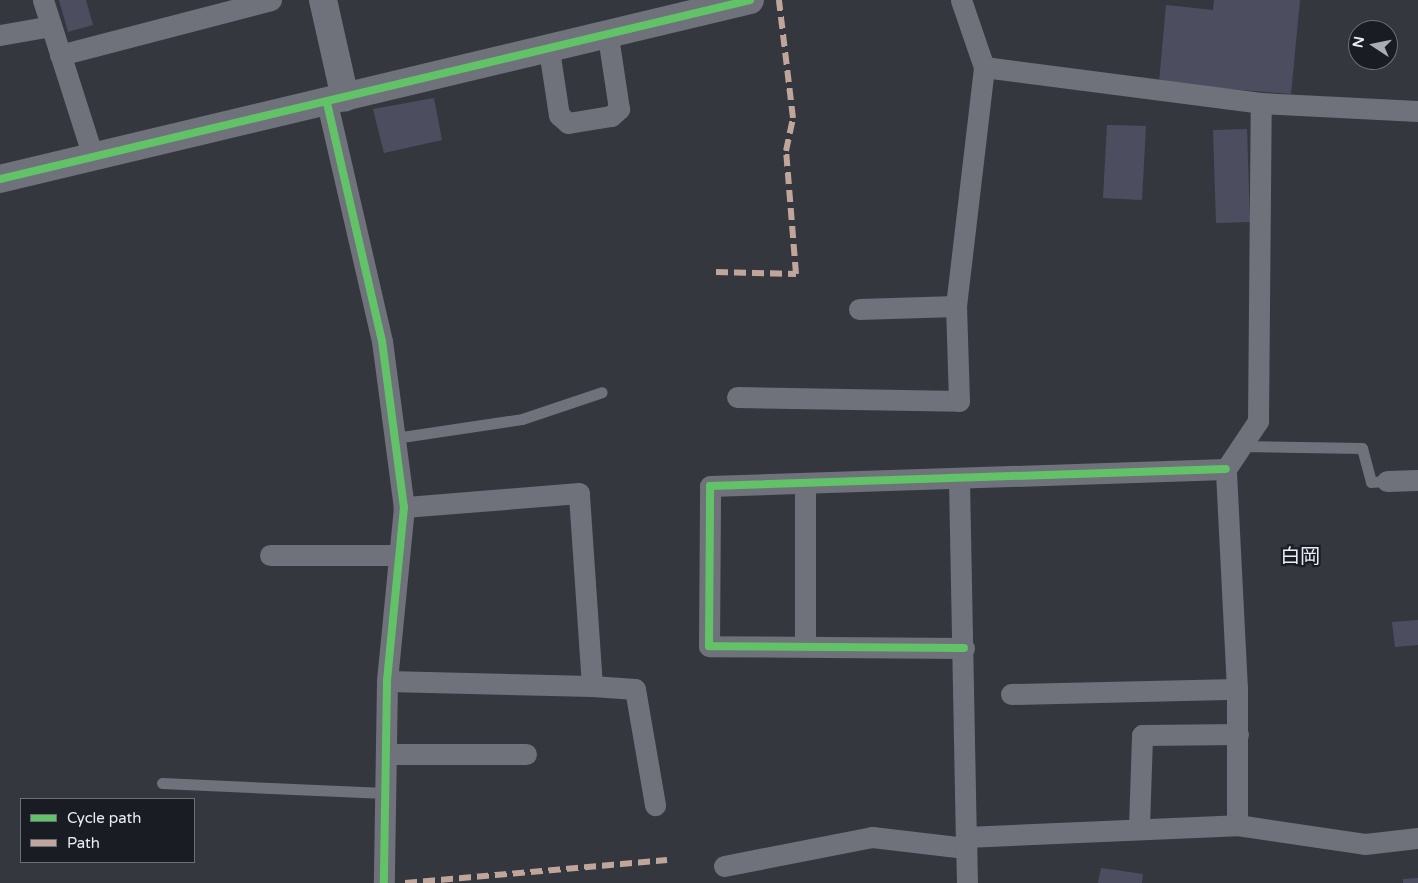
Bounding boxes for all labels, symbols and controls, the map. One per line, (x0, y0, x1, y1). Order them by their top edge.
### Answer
north arrow (1348, 20, 1398, 70)
text: N (1349, 35, 1368, 49)
district label: 白岡 (1280, 545, 1320, 569)
legend (20, 798, 195, 863)
text: Cycle path (67, 809, 141, 827)
text: Path (67, 834, 100, 852)

